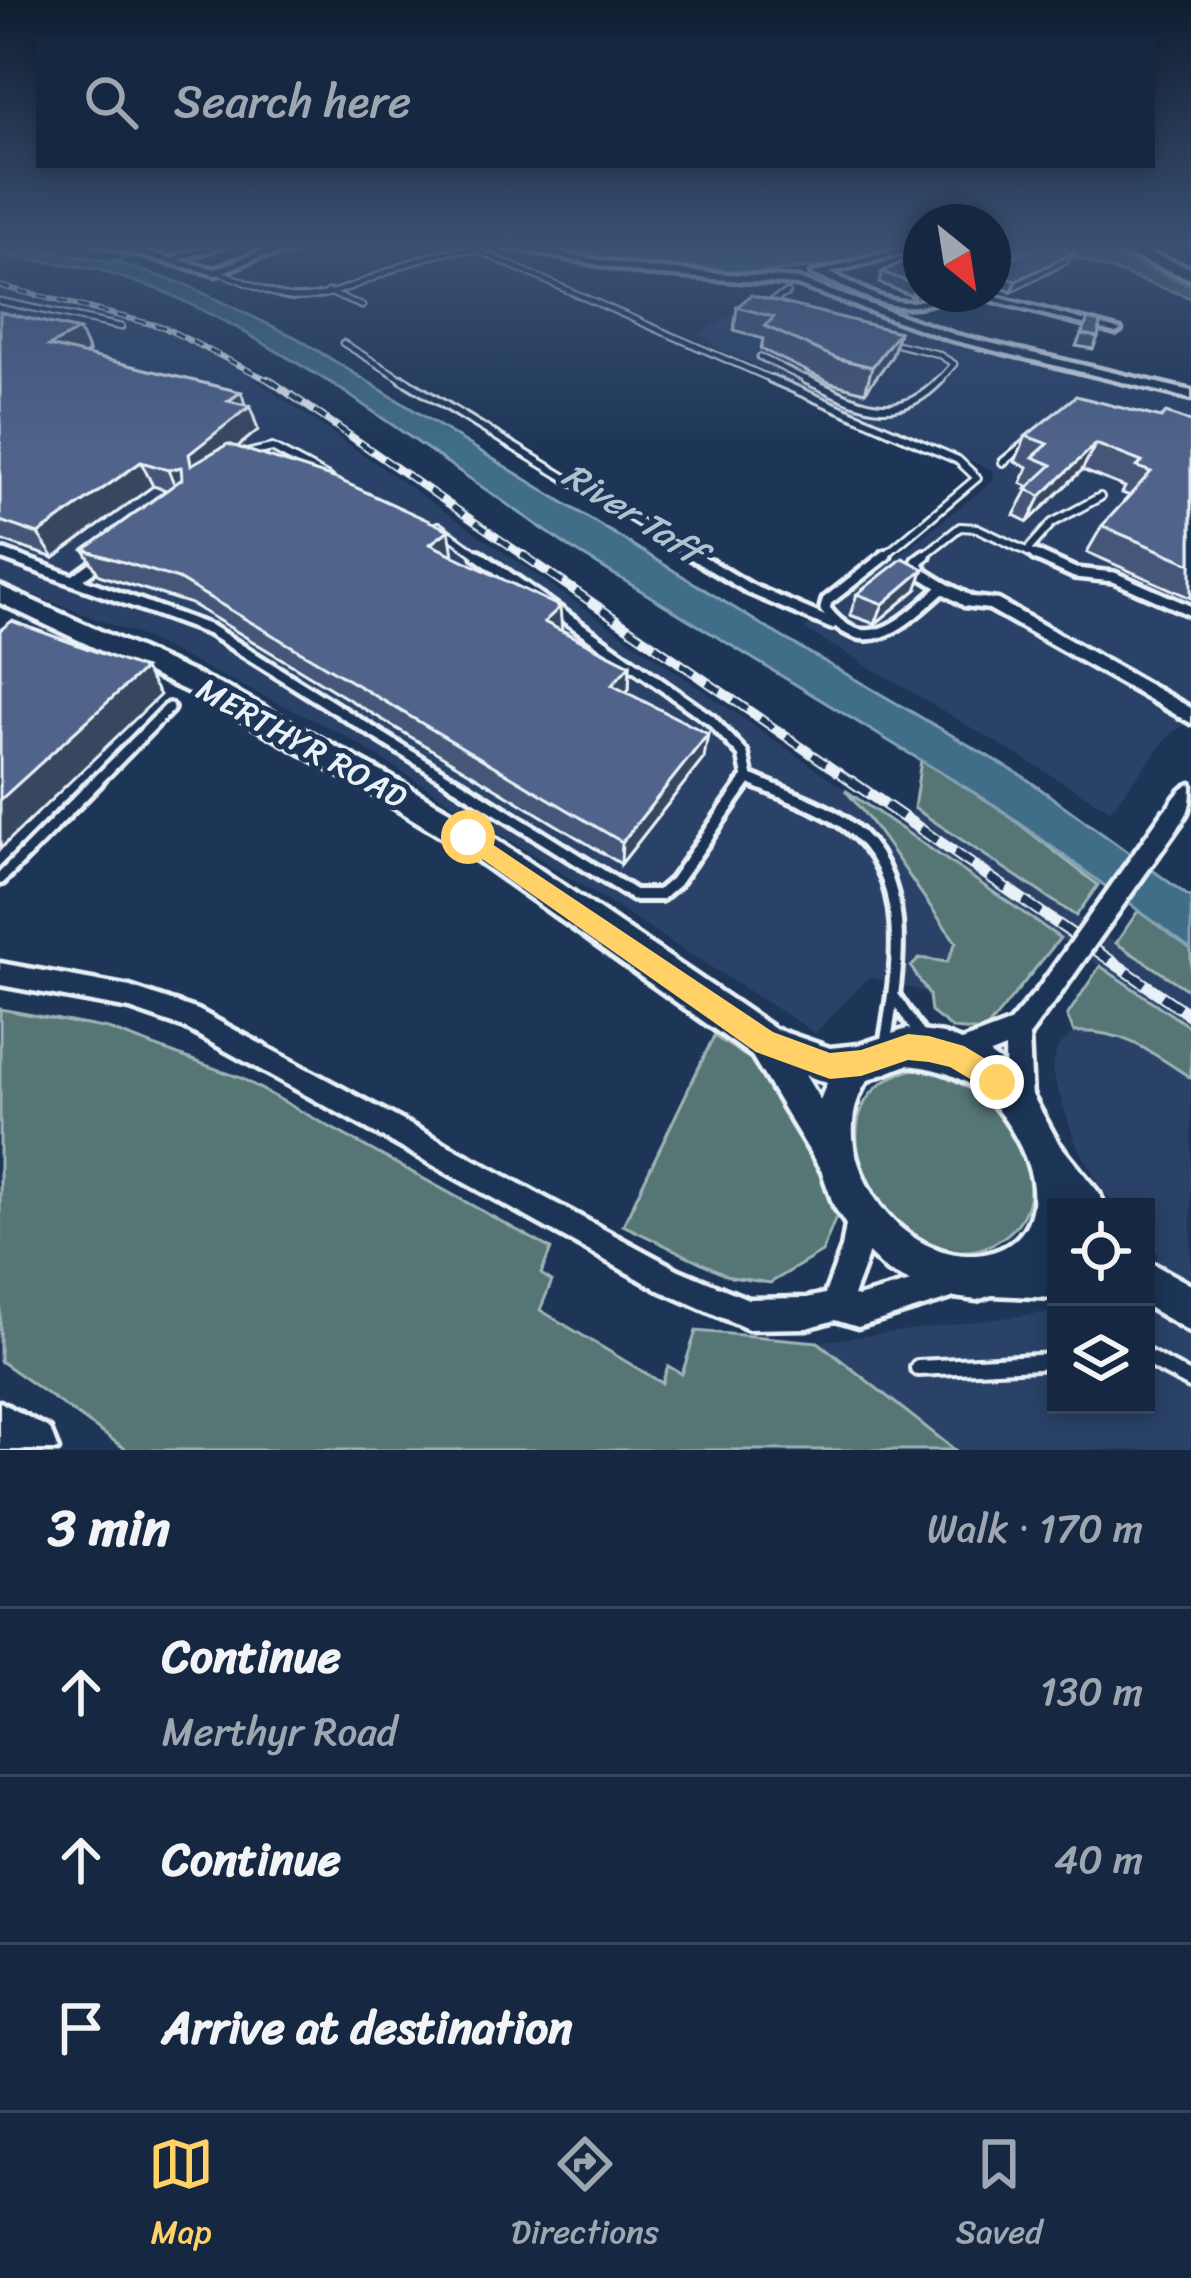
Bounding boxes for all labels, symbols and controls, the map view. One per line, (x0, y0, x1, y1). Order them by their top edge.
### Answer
search box (36, 36, 1155, 168)
text: Search here (174, 62, 411, 142)
icon: search (78, 69, 144, 135)
north arrow (903, 204, 1011, 312)
water label: River Taff (549, 444, 725, 587)
street label: MERTHYR ROAD (186, 661, 419, 825)
route start (441, 810, 495, 864)
route end (970, 1055, 1024, 1109)
map controls (1047, 1198, 1155, 1414)
button: locate (1047, 1198, 1155, 1306)
button: layers (1047, 1306, 1155, 1414)
text: 3 min (48, 1483, 170, 1573)
text: Walk · 170 m (927, 1494, 1143, 1563)
text: Continue (162, 1617, 341, 1697)
text: 130 m (1040, 1657, 1143, 1726)
icon: ahead (48, 1659, 114, 1725)
text: Merthyr Road (162, 1697, 397, 1766)
text: Continue (162, 1820, 341, 1900)
text: 40 m (1054, 1825, 1143, 1894)
icon: ahead (48, 1827, 114, 1893)
text: Arrive at destination (162, 1988, 572, 2068)
icon: arrive (48, 1995, 114, 2061)
tab: Map (148, 2131, 214, 2261)
tab: Directions (511, 2131, 659, 2261)
tab: Saved (956, 2131, 1043, 2261)

